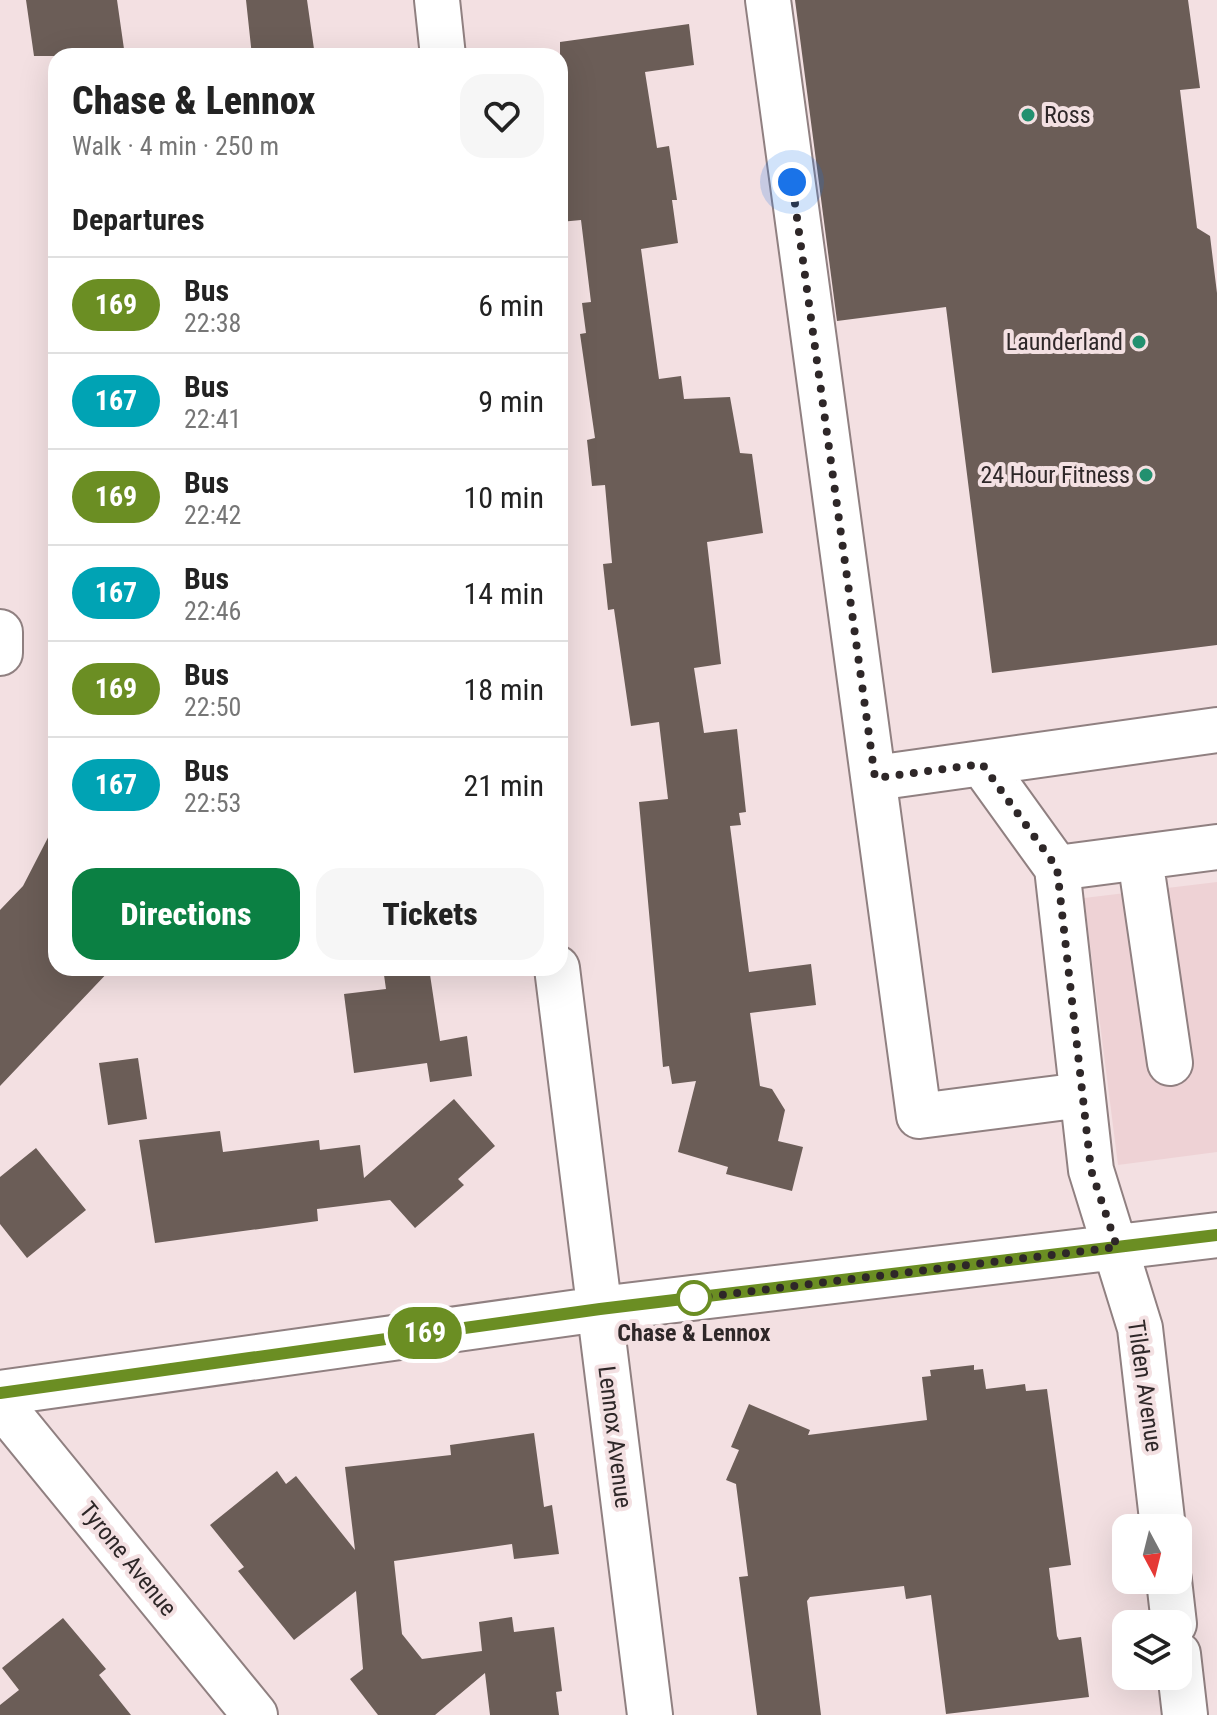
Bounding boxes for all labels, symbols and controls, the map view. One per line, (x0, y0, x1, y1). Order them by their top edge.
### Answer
button: heart (460, 74, 544, 158)
text: Chase & Lennox (72, 79, 315, 123)
place label: Ross (1044, 101, 1091, 129)
marker: Ross (1019, 106, 1037, 124)
text: Walk · 4 min · 250 m (72, 131, 279, 161)
your location (772, 162, 812, 202)
text: Departures (72, 202, 205, 237)
text: Bus (184, 273, 229, 308)
text: 169 (95, 288, 137, 321)
text: 6 min (478, 288, 544, 323)
text: 22:38 (184, 308, 241, 338)
place label: Launderland (1006, 328, 1123, 356)
marker: Launderland (1130, 333, 1148, 351)
text: Bus (184, 369, 229, 404)
text: 167 (95, 384, 137, 417)
text: 9 min (478, 384, 544, 419)
text: 22:41 (184, 404, 241, 434)
place label: 24 Hour Fitness (981, 461, 1130, 489)
text: Bus (184, 465, 229, 500)
marker: 24 Hour Fitness (1137, 466, 1155, 484)
text: 169 (95, 480, 137, 513)
text: 10 min (463, 480, 544, 515)
text: 22:42 (184, 500, 241, 530)
text: Bus (184, 561, 229, 596)
text: 167 (95, 576, 137, 609)
text: 14 min (463, 576, 544, 611)
text: 22:46 (184, 596, 241, 626)
text: Bus (184, 657, 229, 692)
text: 169 (95, 672, 137, 705)
text: 18 min (463, 672, 544, 707)
text: 22:50 (184, 692, 241, 722)
text: Bus (184, 753, 229, 788)
text: 167 (95, 768, 137, 801)
text: 21 min (463, 768, 544, 803)
text: 22:53 (184, 788, 241, 818)
button: Directions (72, 868, 300, 960)
button: Tickets (316, 868, 544, 960)
marker: Chase & Lennox (677, 1281, 711, 1315)
line badge: 169 (379, 1307, 471, 1359)
text: 169 (404, 1316, 446, 1349)
street label: Tilden Avenue (1122, 1318, 1168, 1454)
place label: Chase & Lennox (617, 1319, 771, 1347)
street label: Lennox Avenue (592, 1364, 638, 1510)
street label: Tyrone Avenue (74, 1496, 182, 1622)
north arrow (1112, 1514, 1192, 1594)
map controls (1112, 1514, 1192, 1690)
button: layers (1112, 1610, 1192, 1690)

